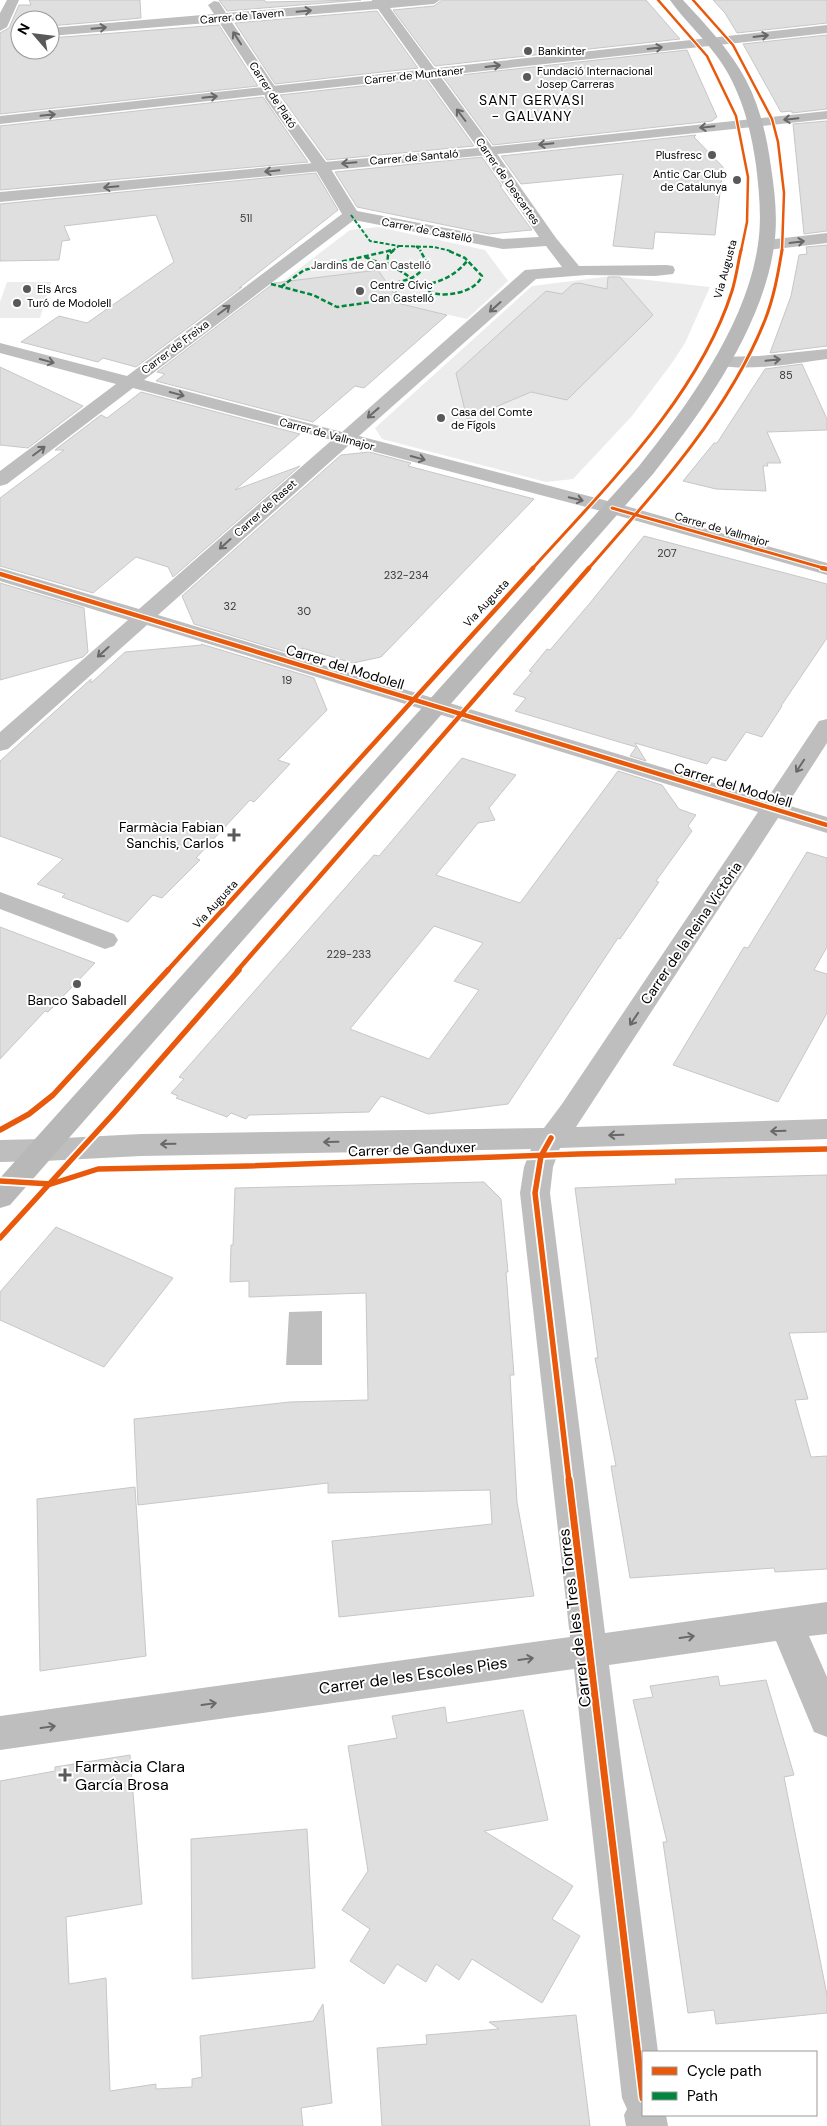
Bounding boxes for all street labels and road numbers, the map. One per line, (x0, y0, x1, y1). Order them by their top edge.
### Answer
street label: Carrer de Tavern (199, 5, 285, 27)
street label: Carrer de Plató (246, 59, 300, 131)
street label: Carrer de Muntaner (364, 63, 464, 87)
street label: Carrer de Descartes (473, 135, 543, 227)
street label: Carrer de Santaló (369, 146, 459, 168)
street label: Carrer de Castelló (380, 214, 474, 246)
street label: Via Augusta (710, 238, 740, 300)
street label: Carrer de Freixa (138, 317, 212, 377)
street label: Carrer de Vallmajor (278, 415, 376, 453)
street label: Carrer de Raset (231, 476, 299, 540)
street label: Carrer de Vallmajor (673, 509, 771, 549)
street label: Via Augusta (460, 576, 512, 630)
street label: Carrer del Modolell (284, 640, 406, 694)
street label: Carrer del Modolell (672, 758, 794, 812)
street label: Carrer de la Reina Victòria (636, 858, 746, 1008)
street label: Via Augusta (190, 877, 240, 931)
street label: Carrer de Ganduxer (348, 1138, 476, 1160)
street label: Carrer de les Tres Torres (553, 1527, 596, 1709)
street label: Carrer de les Escoles Pies (317, 1652, 509, 1699)

